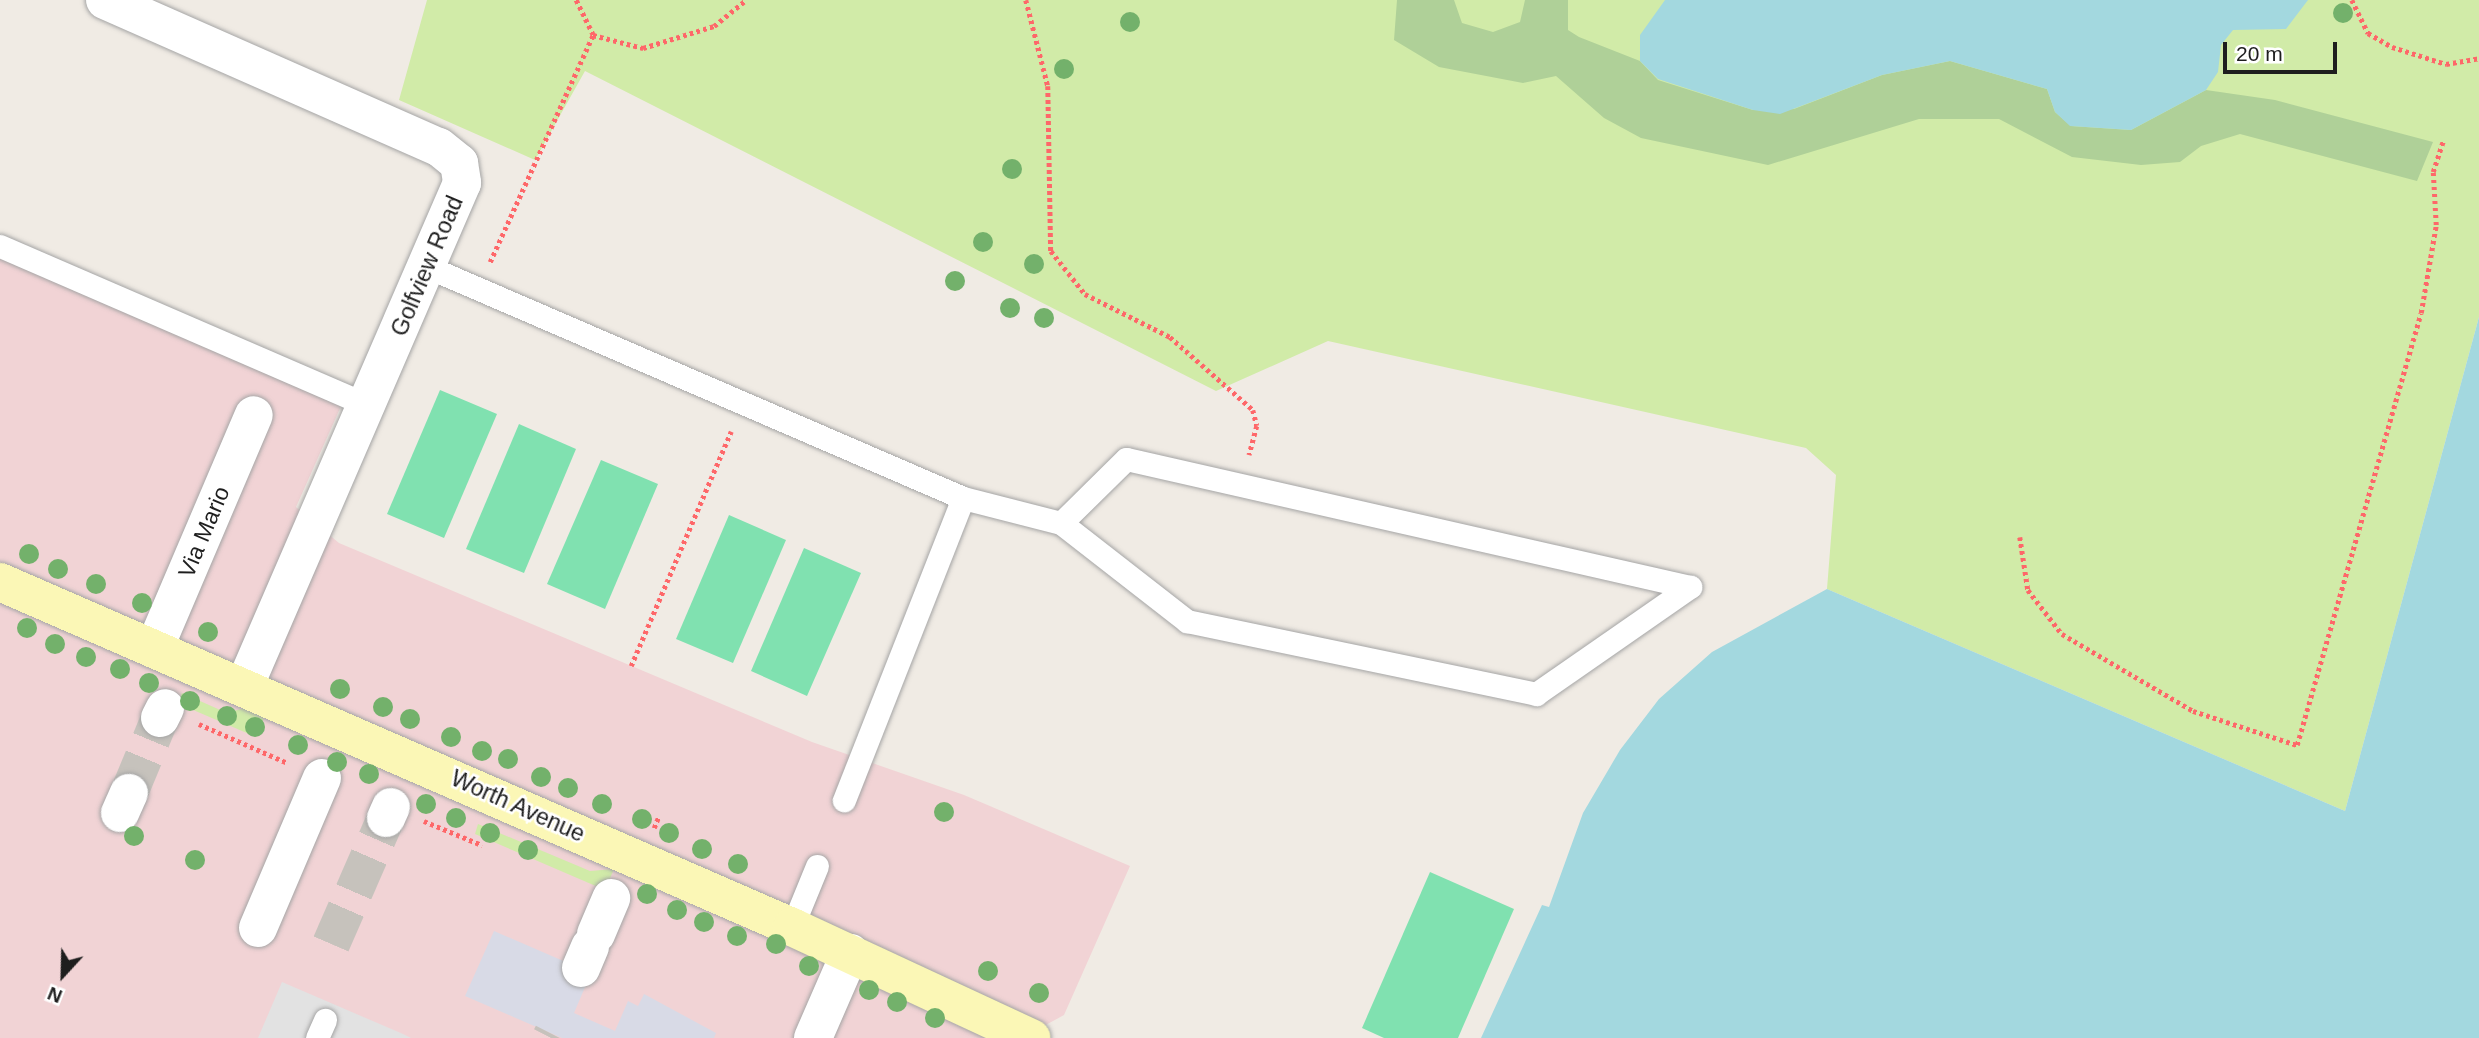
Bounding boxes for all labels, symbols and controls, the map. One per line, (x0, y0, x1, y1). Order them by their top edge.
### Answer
scale bar (2227, 28, 2341, 72)
text: 20 m (2236, 42, 2283, 65)
street label: Golfview Road (385, 192, 469, 340)
street label: Via Mario (172, 482, 236, 582)
street label: Worth Avenue (446, 764, 590, 848)
north arrow (28, 940, 98, 1010)
text: N (45, 983, 65, 1007)

